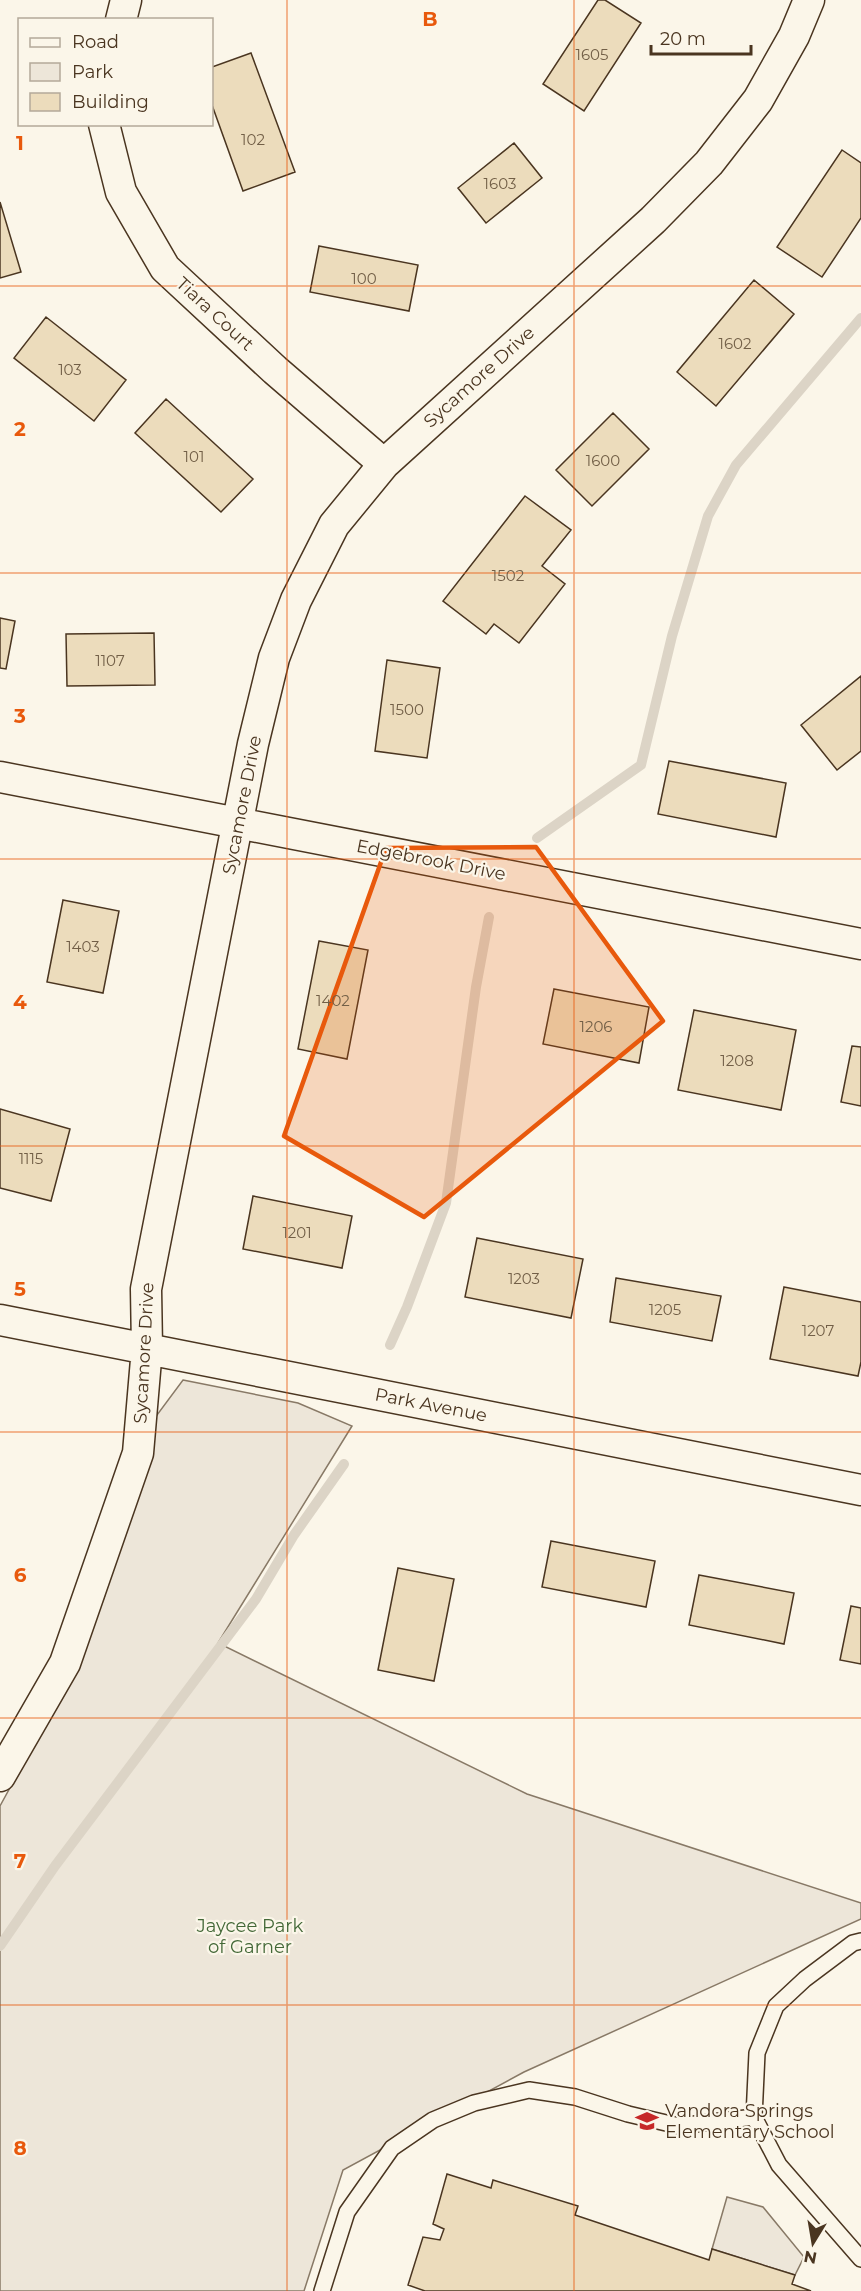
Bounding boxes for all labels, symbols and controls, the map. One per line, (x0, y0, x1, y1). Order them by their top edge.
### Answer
text: B (422, 7, 438, 31)
legend (18, 18, 213, 126)
scale bar (651, 18, 752, 56)
text: 20 m (660, 28, 706, 50)
text: Road (72, 31, 119, 53)
house number: 1605 (576, 45, 608, 64)
text: Park (72, 61, 113, 83)
text: Building (72, 91, 149, 113)
house number: 102 (241, 130, 265, 149)
text: 1 (16, 131, 24, 155)
house number: 1603 (484, 174, 516, 193)
house number: 100 (351, 269, 377, 288)
street label: Tiara Court (172, 272, 258, 356)
street label: Sycamore Drive (419, 321, 539, 432)
house number: 1602 (718, 334, 752, 353)
house number: 103 (58, 360, 82, 379)
text: 2 (14, 417, 26, 441)
house number: 101 (184, 447, 204, 466)
house number: 1600 (586, 451, 620, 470)
house number: 1502 (492, 566, 524, 585)
house number: 1107 (95, 651, 125, 670)
house number: 1500 (390, 700, 424, 719)
text: 3 (13, 704, 26, 728)
street label: Sycamore Drive (218, 733, 266, 877)
street label: Edgebrook Drive (354, 835, 508, 885)
house number: 1403 (66, 937, 100, 956)
text: 4 (13, 990, 27, 1014)
house number: 1402 (316, 991, 350, 1010)
house number: 1206 (580, 1017, 612, 1036)
house number: 1208 (720, 1051, 754, 1070)
house number: 1115 (19, 1149, 43, 1168)
house number: 1201 (282, 1223, 312, 1242)
house number: 1203 (508, 1269, 540, 1288)
text: 5 (14, 1277, 26, 1301)
street label: Sycamore Drive (129, 1282, 159, 1424)
house number: 1205 (649, 1300, 681, 1319)
house number: 1207 (802, 1321, 834, 1340)
street label: Park Avenue (373, 1383, 489, 1427)
text: 6 (14, 1563, 27, 1587)
text: 7 (14, 1849, 26, 1873)
park label: Jaycee Park of Garner (196, 1915, 303, 1958)
place label: Vandora Springs Elementary School (665, 2100, 835, 2143)
school or university icon: Vandora Springs Elementary School (634, 2108, 660, 2134)
text: 8 (13, 2136, 27, 2160)
north arrow (783, 2213, 843, 2273)
text: N (802, 2247, 818, 2268)

